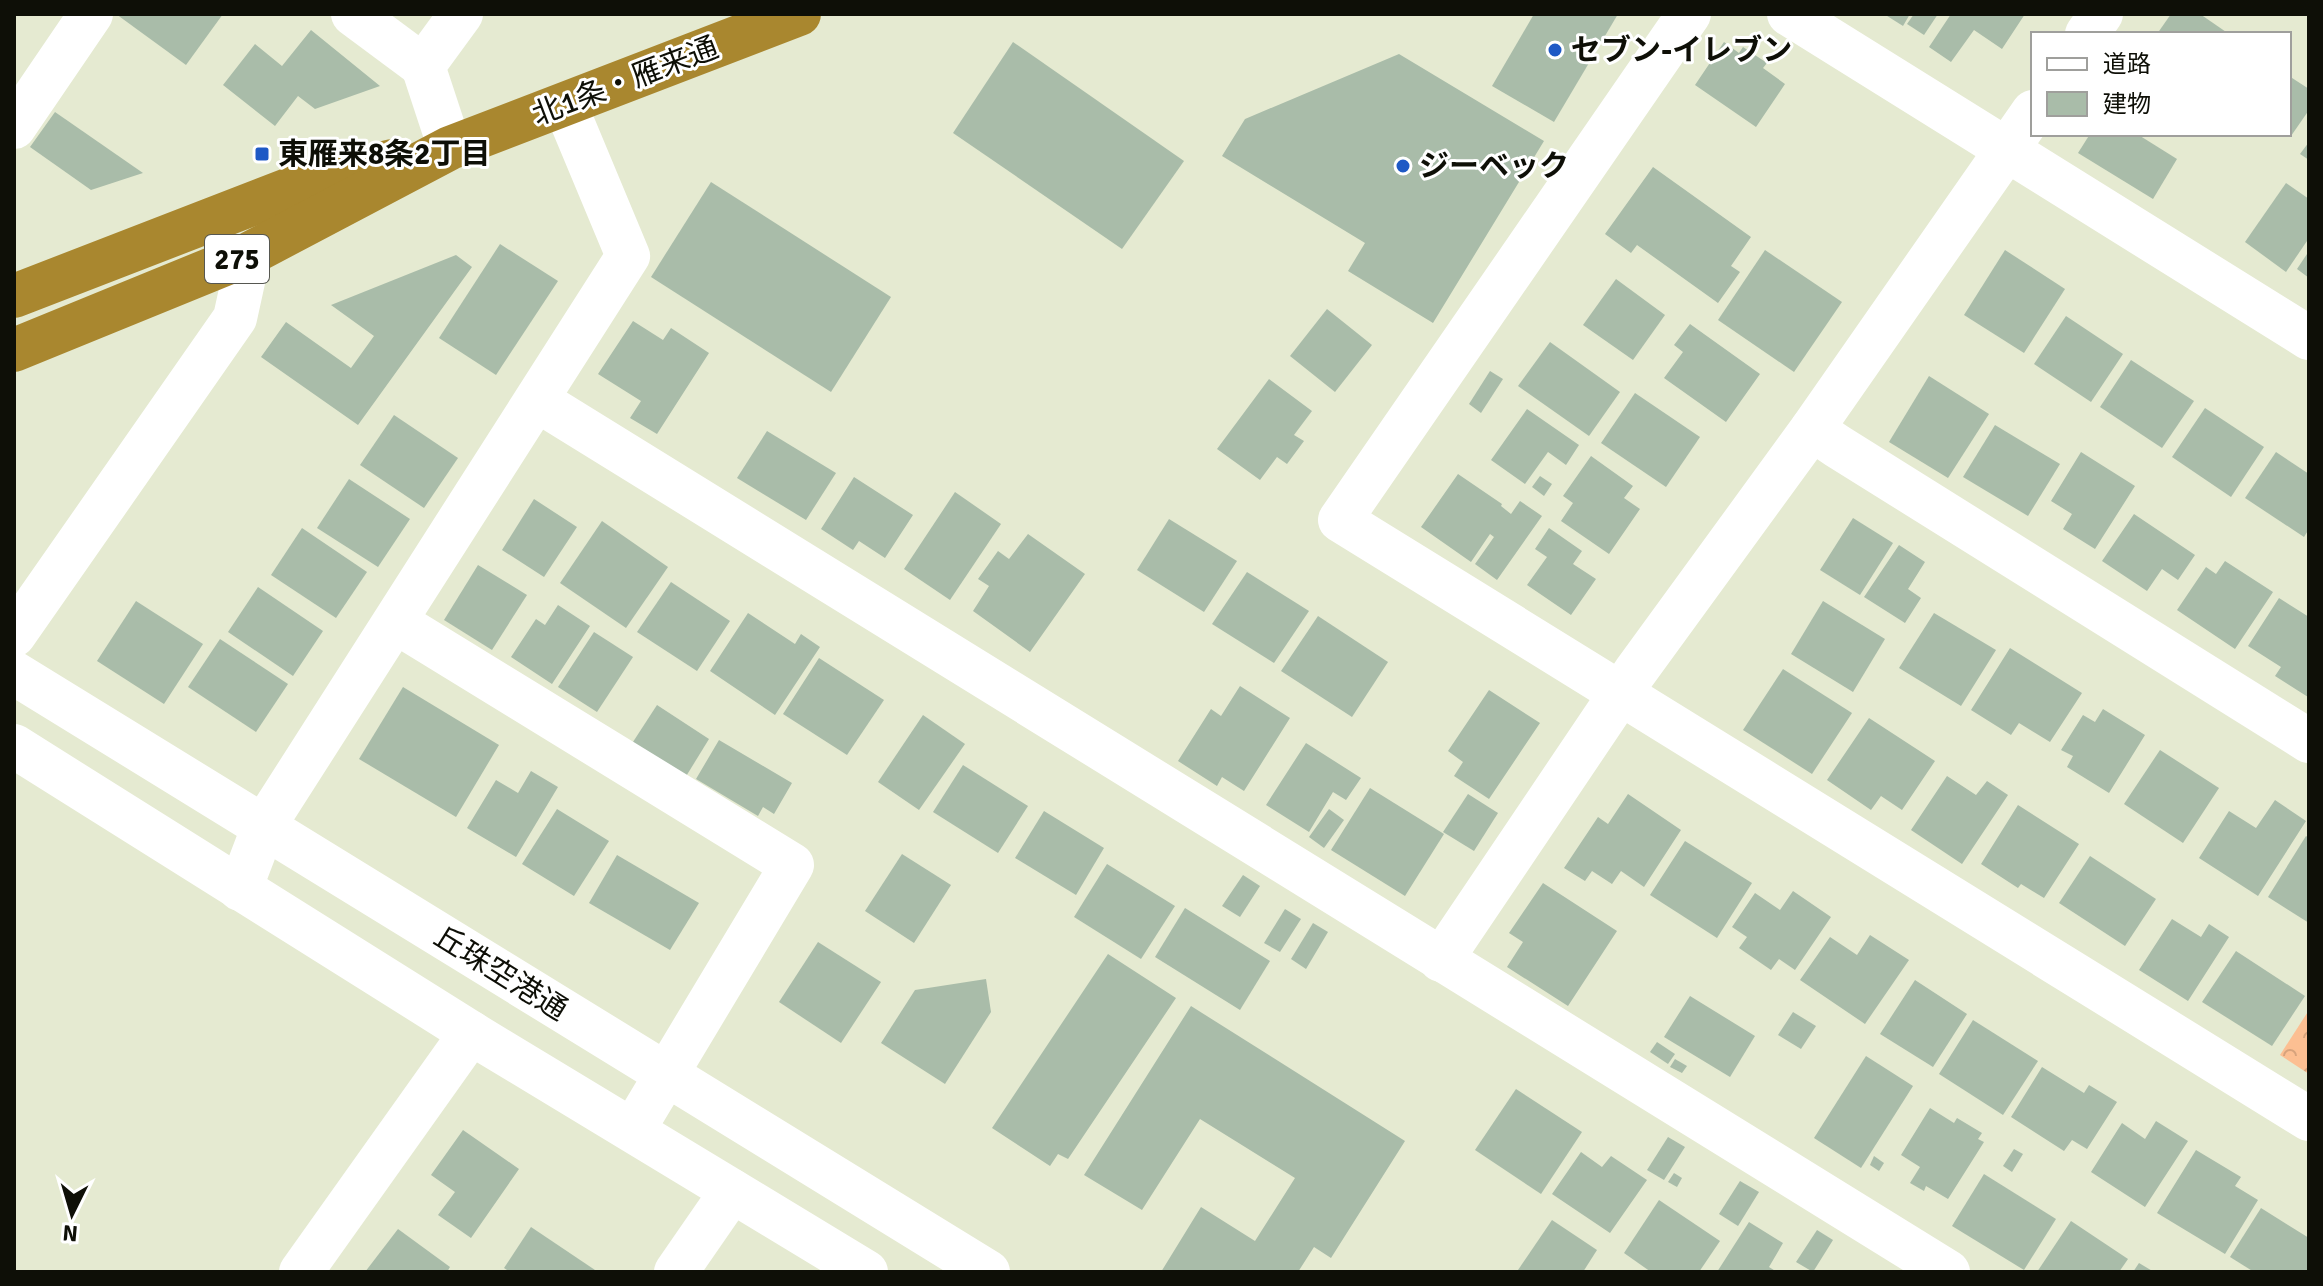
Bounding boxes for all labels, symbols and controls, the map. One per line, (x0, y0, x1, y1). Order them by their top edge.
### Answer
street label: 北1条・雁来通 (527, 29, 723, 134)
place label: セブン-イレブン (1571, 32, 1792, 69)
legend (2031, 32, 2291, 136)
marker: セブン-イレブン (1546, 41, 1564, 59)
text: 道路 (2103, 49, 2151, 79)
text: 建物 (2103, 89, 2151, 119)
place label: 東雁来8条2丁目 (278, 136, 490, 173)
marker: 東雁来8条2丁目 (253, 145, 271, 163)
place label: ジーベック (1419, 148, 1569, 185)
marker: ジーベック (1394, 157, 1412, 175)
road number: 275 (205, 235, 269, 283)
street label: 丘珠空港通 (427, 918, 574, 1029)
north arrow (32, 1174, 112, 1254)
text: N (61, 1219, 79, 1248)

